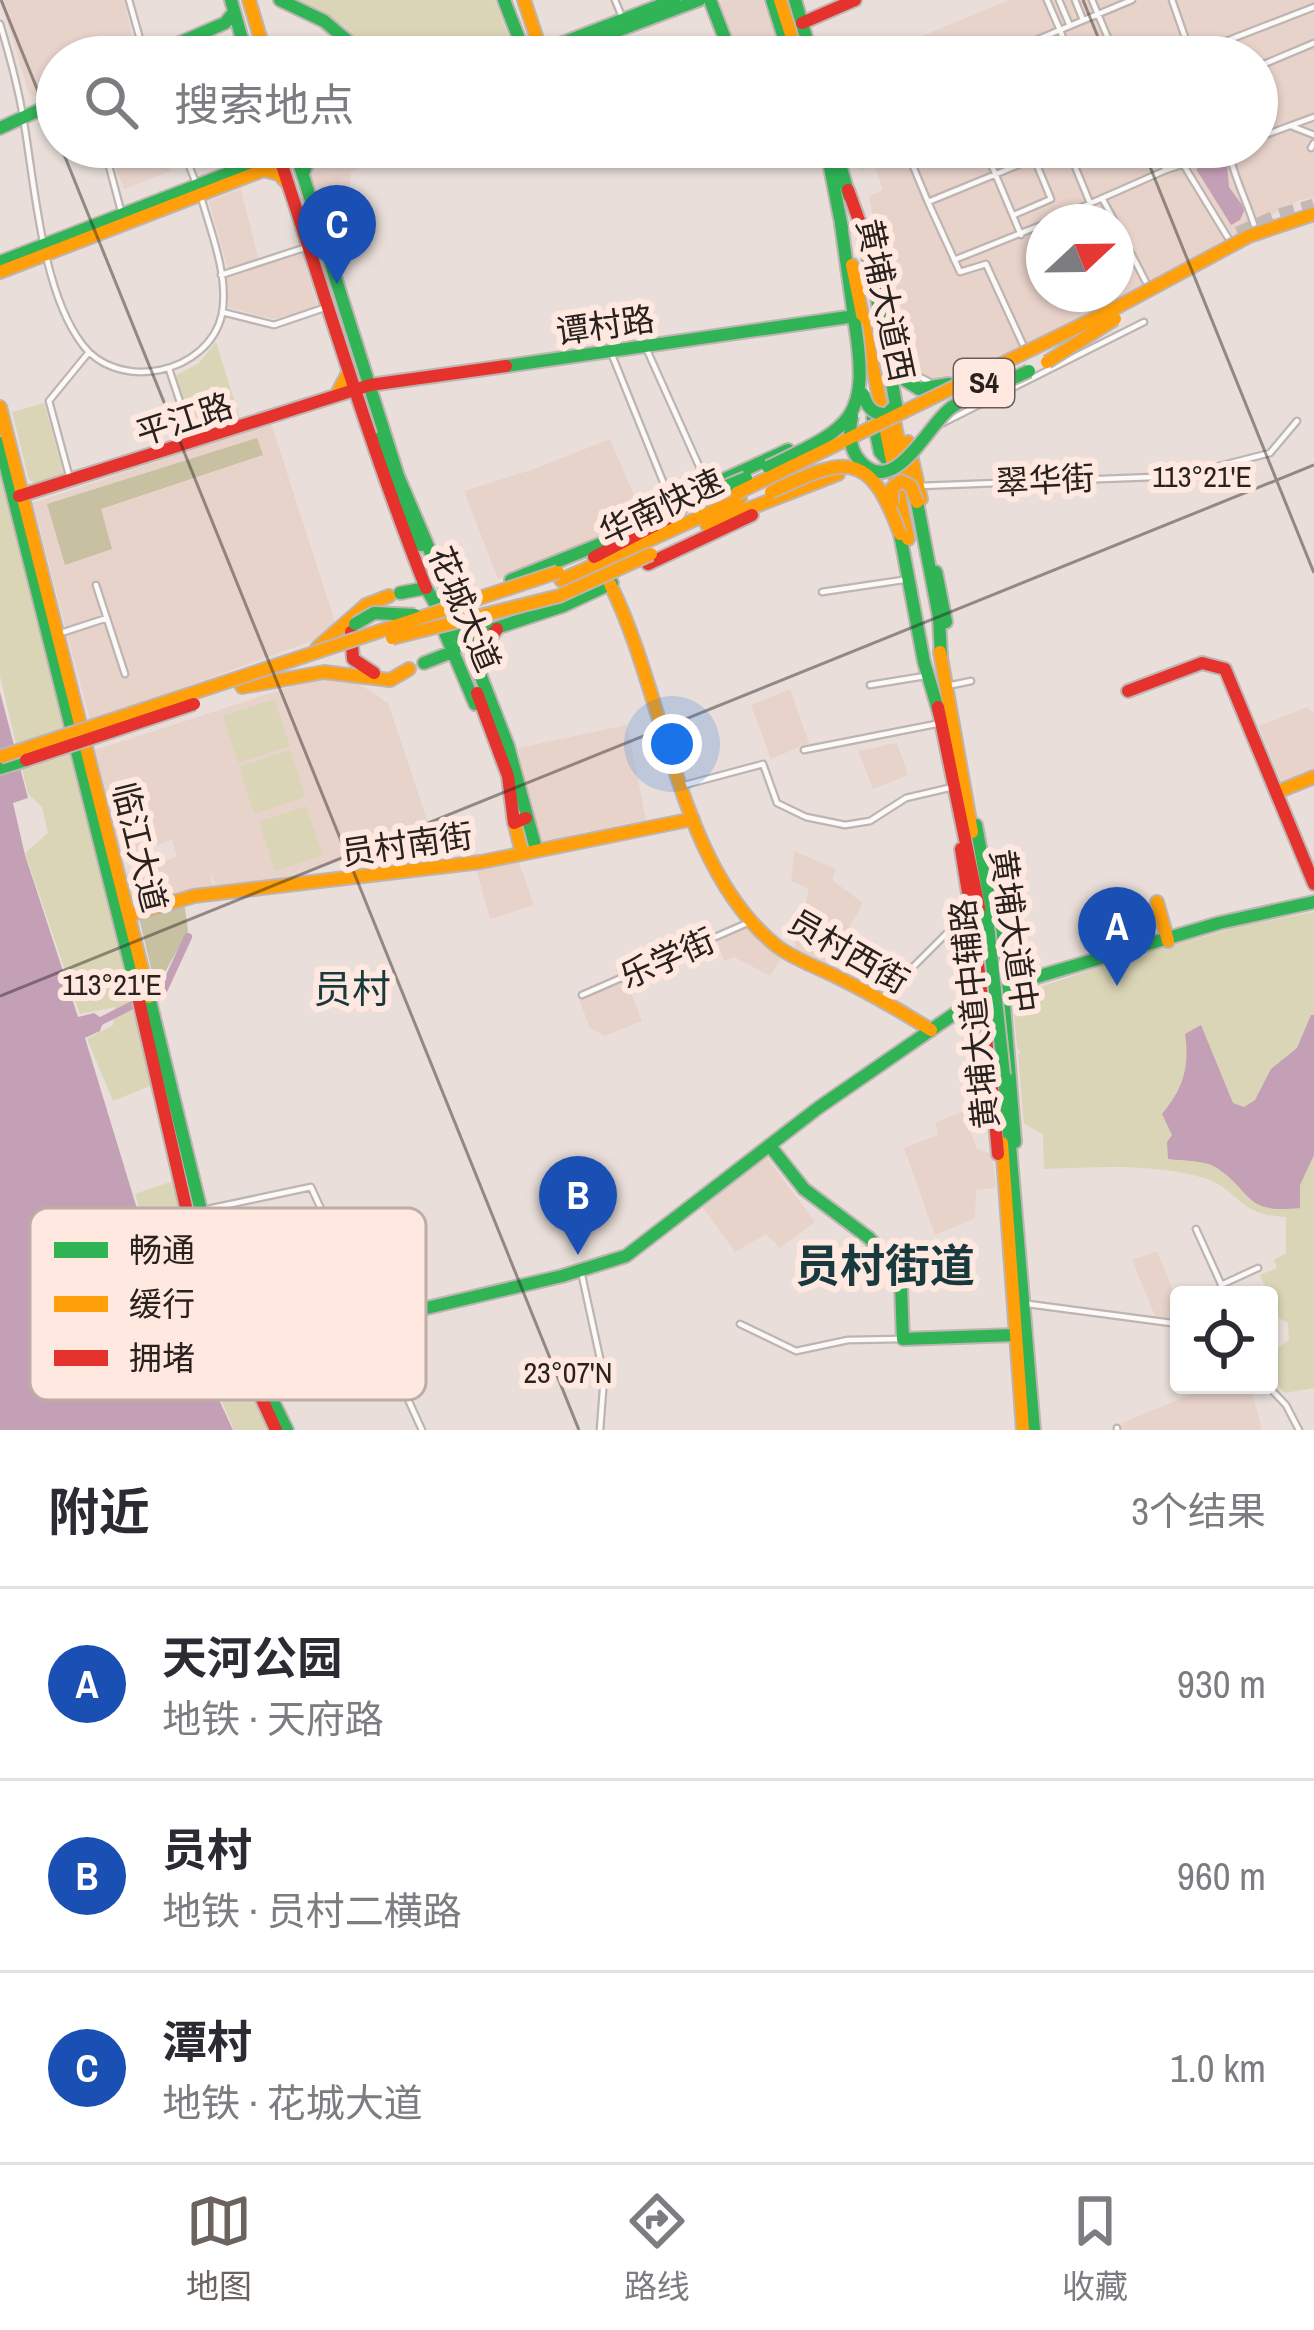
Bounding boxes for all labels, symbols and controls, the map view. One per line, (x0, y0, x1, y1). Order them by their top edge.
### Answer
search box (36, 36, 1278, 168)
icon: search (78, 69, 144, 135)
text: 搜索地点 (174, 74, 354, 135)
pin: C (298, 185, 376, 284)
north arrow (1026, 204, 1134, 312)
street label: 黄埔大道西 (847, 215, 925, 385)
street label: 谭村路 (553, 296, 657, 354)
road number: S4 (954, 359, 1014, 407)
street label: 平江路 (130, 383, 238, 455)
street label: 翠华街 (994, 455, 1096, 505)
text: 113°21'E (1152, 456, 1252, 496)
street label: 华南快速 (592, 458, 730, 554)
street label: 花城大道 (419, 540, 511, 678)
your location (642, 714, 702, 774)
street label: 临江大道 (103, 778, 177, 916)
street label: 员村南街 (339, 813, 475, 875)
street label: 黄埔大道中 (981, 846, 1047, 1016)
pin: A (1078, 887, 1156, 986)
street label: 黄埔大道中辅路 (940, 897, 1008, 1131)
street label: 员村西街 (781, 899, 917, 1003)
street label: 乐学街 (613, 918, 721, 998)
district label: 员村 (313, 963, 391, 1015)
text: 113°21'E (62, 964, 162, 1004)
pin: B (539, 1156, 617, 1255)
legend (30, 1208, 426, 1400)
text: 畅通 (129, 1228, 195, 1272)
district label: 员村街道 (795, 1235, 975, 1296)
text: 缓行 (129, 1282, 195, 1326)
map controls (1170, 1286, 1278, 1394)
button: locate (1170, 1286, 1278, 1394)
text: 拥堵 (129, 1336, 195, 1380)
text: 23°07'N (523, 1352, 613, 1392)
text: 附近 (48, 1477, 150, 1546)
text: 3个结果 (1131, 1485, 1266, 1537)
text: 天河公园 (162, 1627, 342, 1688)
text: A (75, 1658, 99, 1710)
text: 930 m (1177, 1658, 1266, 1710)
text: 地铁 · 天府路 (162, 1693, 384, 1745)
text: 员村 (162, 1819, 252, 1880)
text: B (75, 1850, 99, 1902)
text: 960 m (1177, 1850, 1266, 1902)
text: 地铁 · 员村二横路 (162, 1885, 462, 1937)
text: 潭村 (162, 2011, 252, 2072)
text: C (75, 2042, 99, 2094)
text: 1.0 km (1170, 2042, 1266, 2094)
text: 地铁 · 花城大道 (162, 2077, 423, 2129)
tab: 地图 (186, 2188, 252, 2308)
tab: 路线 (624, 2188, 690, 2308)
tab: 收藏 (1062, 2188, 1128, 2308)

